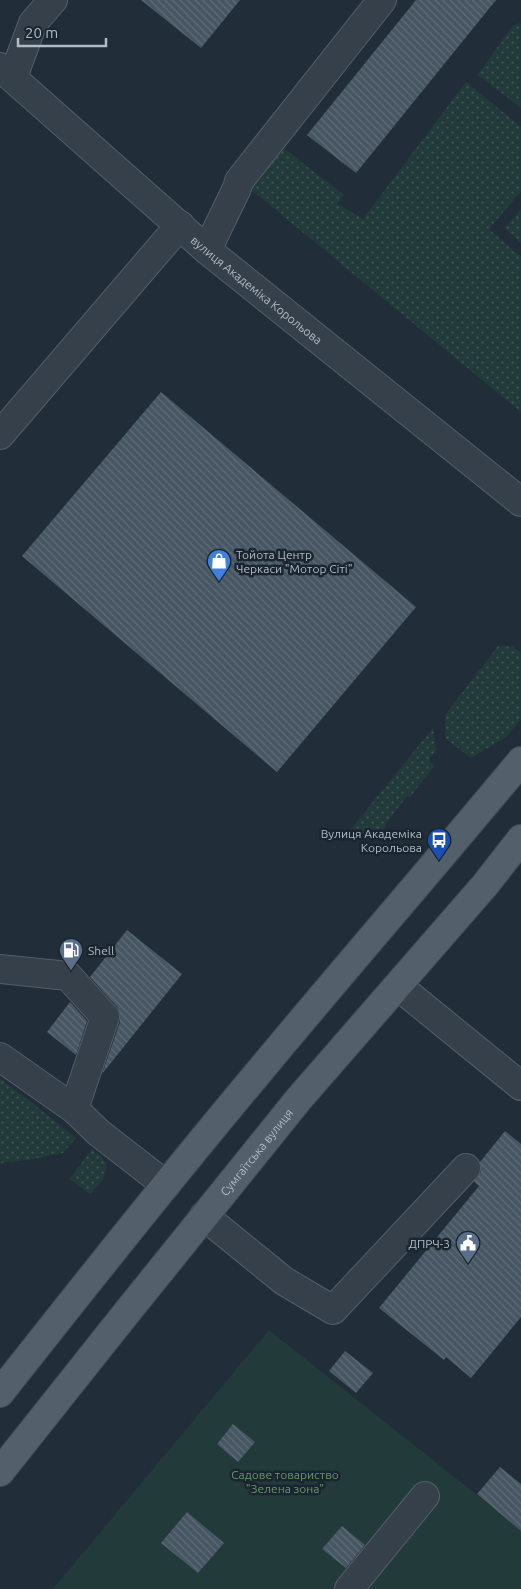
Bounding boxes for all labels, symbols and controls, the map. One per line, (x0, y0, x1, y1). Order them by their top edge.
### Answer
scale bar (18, 15, 105, 47)
text: 20 m (25, 24, 58, 41)
street label: вулиця Академіка Корольова (189, 233, 325, 346)
shop icon: Тойота Центр Черкаси "Мотор Сіті" (206, 548, 232, 582)
place label: Тойота Центр Черкаси "Мотор Сіті" (236, 548, 353, 575)
place label: Вулиця Академіка Корольова (321, 827, 422, 854)
bus stop icon: Вулиця Академіка Корольова (426, 827, 452, 861)
fuel station icon: Shell (58, 937, 84, 971)
place label: Shell (88, 944, 114, 957)
street label: Сумгаїтська вулиця (217, 1106, 295, 1198)
public building icon: ДПРЧ-3 (455, 1230, 481, 1264)
place label: ДПРЧ-3 (409, 1237, 450, 1250)
park label: Садове товариство "Зелена зона" (231, 1468, 339, 1495)

